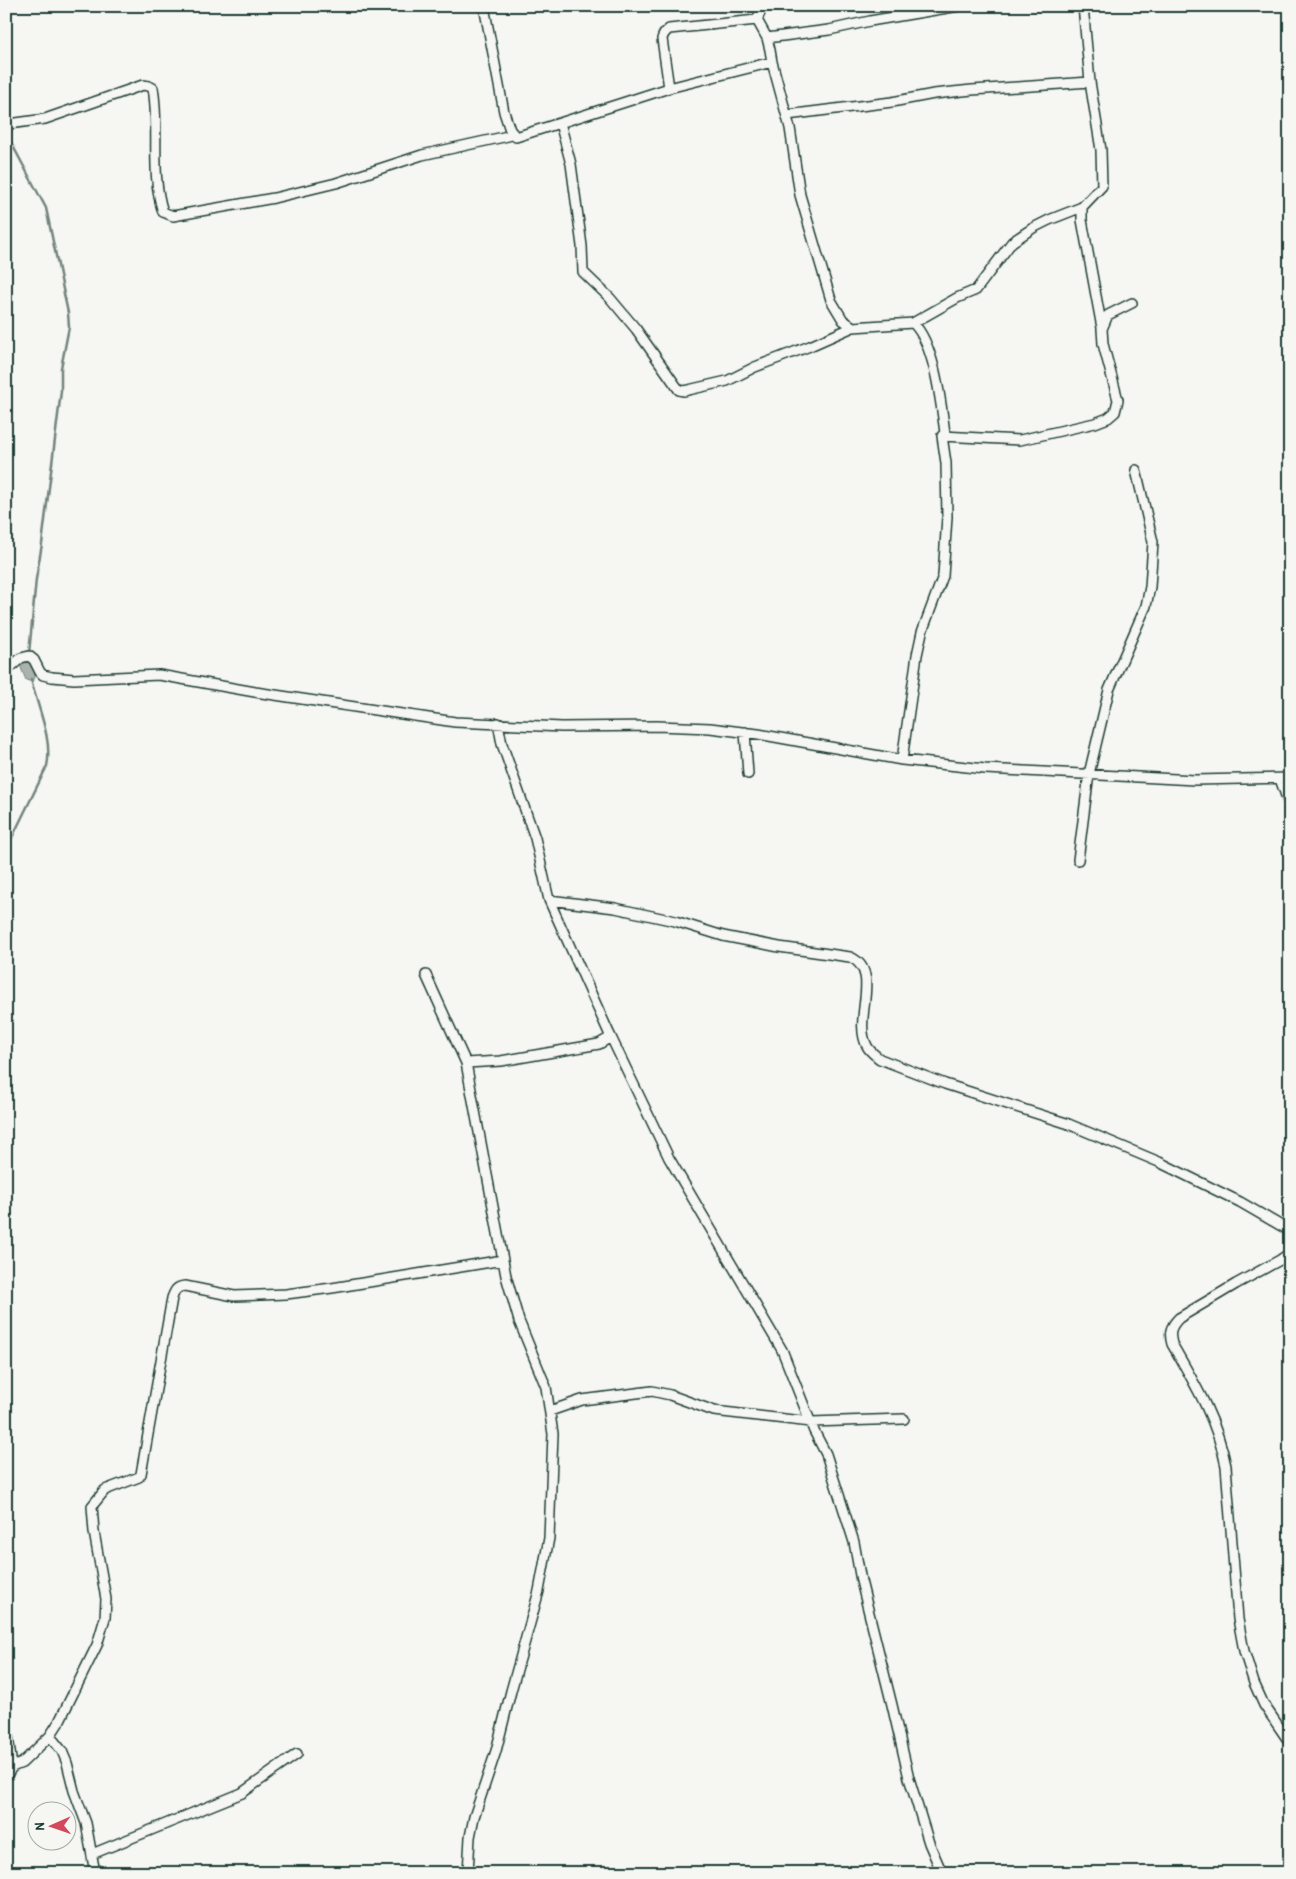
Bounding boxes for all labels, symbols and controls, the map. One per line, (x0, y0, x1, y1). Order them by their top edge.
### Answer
north arrow (28, 1802, 78, 1852)
text: N (29, 1822, 48, 1831)

